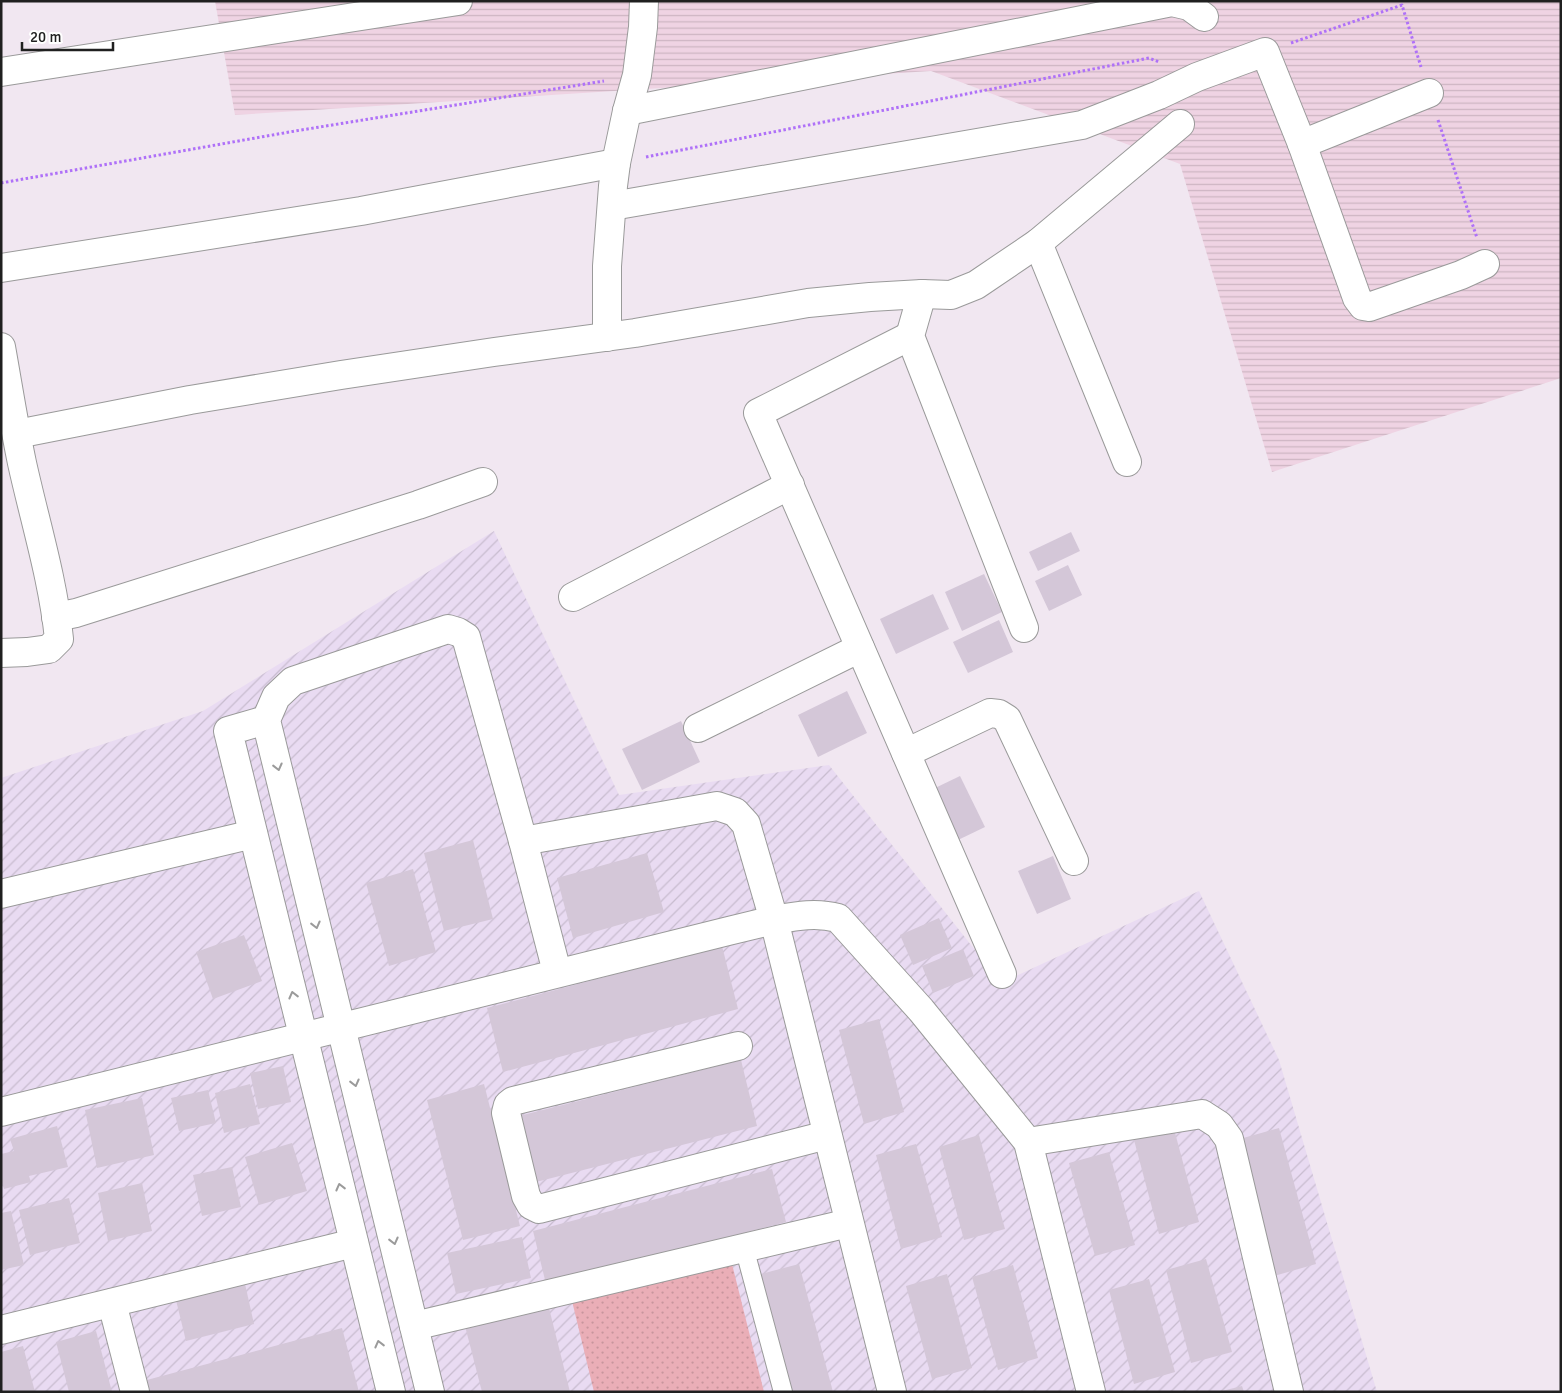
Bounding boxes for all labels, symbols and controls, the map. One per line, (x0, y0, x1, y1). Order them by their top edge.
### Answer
scale bar (22, 20, 114, 52)
text: 20 m (30, 28, 61, 46)
one-way arrow (272, 763, 283, 772)
one-way arrow (310, 921, 321, 930)
one-way arrow (288, 990, 299, 999)
one-way arrow (349, 1079, 360, 1088)
one-way arrow (335, 1182, 346, 1191)
one-way arrow (388, 1236, 399, 1245)
one-way arrow (374, 1340, 385, 1349)

